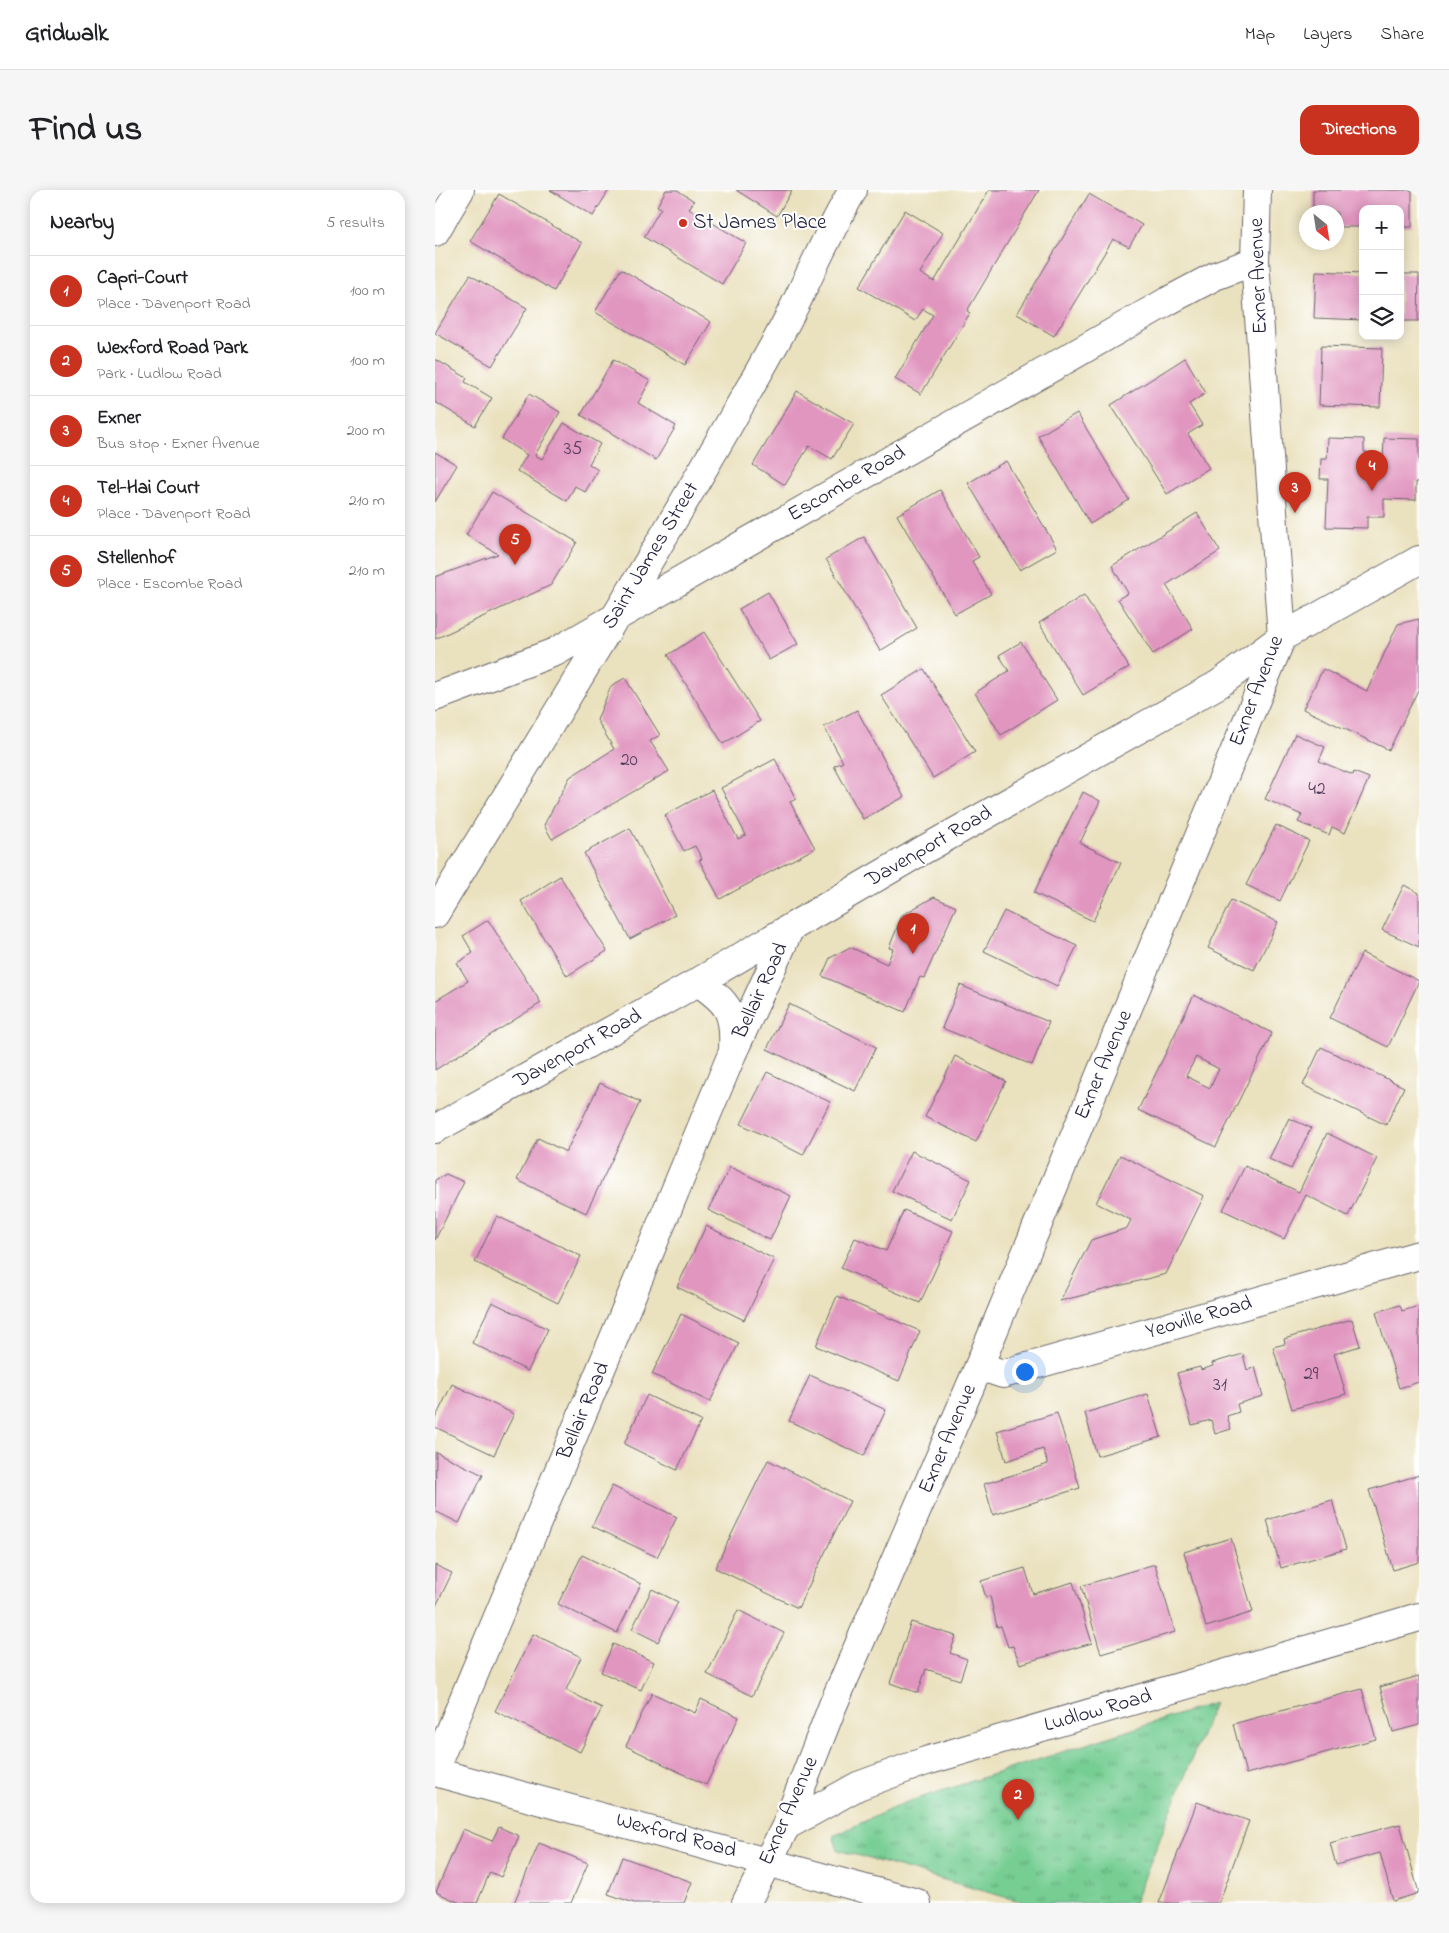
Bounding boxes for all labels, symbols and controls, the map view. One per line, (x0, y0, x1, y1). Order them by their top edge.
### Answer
text: Gridwalk (25, 17, 109, 52)
text: Map (1245, 22, 1275, 48)
text: Layers (1303, 22, 1353, 48)
text: Share (1381, 22, 1424, 48)
text: Find us (30, 105, 142, 156)
button: Directions (1300, 105, 1419, 155)
north arrow (1299, 205, 1344, 250)
map controls (1359, 205, 1404, 340)
button: + (1359, 205, 1404, 250)
text: Nearby (50, 208, 114, 238)
place label: St James Place (693, 208, 827, 238)
text: 5 results (326, 211, 385, 235)
marker: St James Place (677, 217, 689, 229)
street label: Exner Avenue (1242, 217, 1276, 335)
button: − (1359, 250, 1404, 295)
text: Capri-Court (97, 265, 188, 292)
text: 1 (63, 279, 69, 303)
text: 100 m (350, 279, 385, 303)
text: Place · Davenport Road (97, 292, 251, 316)
button: layers (1359, 295, 1404, 340)
text: Wexford Road Park (97, 335, 248, 362)
text: 2 (62, 349, 70, 373)
text: 100 m (350, 349, 385, 373)
text: Park · Ludlow Road (97, 362, 222, 386)
text: Exner (97, 405, 141, 432)
text: 3 (63, 419, 69, 443)
text: 200 m (347, 419, 385, 443)
text: Bus stop · Exner Avenue (97, 432, 260, 456)
house number: 35 (564, 436, 582, 463)
street label: Escombe Road (783, 438, 912, 530)
pin: 4 (1356, 450, 1388, 491)
pin: 3 (1279, 472, 1311, 513)
text: Tel-Hai Court (97, 475, 200, 502)
street label: Saint James Street (595, 477, 707, 635)
text: 4 (63, 489, 69, 513)
text: 210 m (349, 489, 385, 513)
text: Place · Davenport Road (97, 502, 251, 526)
pin: 5 (499, 524, 531, 565)
text: Stellenhof (97, 545, 176, 572)
text: 5 (61, 559, 71, 583)
text: 210 m (349, 559, 385, 583)
text: Place · Escombe Road (97, 572, 242, 596)
street label: Exner Avenue (1222, 631, 1292, 751)
house number: 20 (620, 747, 638, 774)
house number: 42 (1308, 776, 1326, 803)
street label: Davenport Road (859, 798, 998, 896)
pin: 1 (897, 913, 929, 954)
street label: Bellair Road (725, 938, 796, 1045)
street label: Davenport Road (508, 1001, 648, 1097)
street label: Exner Avenue (1067, 1005, 1141, 1124)
street label: Yeoville Road (1142, 1288, 1256, 1347)
street label: Bellair Road (550, 1357, 618, 1465)
your location (1012, 1359, 1038, 1385)
house number: 29 (1303, 1361, 1319, 1388)
house number: 31 (1213, 1372, 1227, 1399)
street label: Exner Avenue (911, 1379, 985, 1498)
street label: Ludlow Road (1041, 1681, 1156, 1741)
street label: Exner Avenue (752, 1751, 827, 1870)
pin: 2 (1002, 1779, 1034, 1820)
street label: Wexford Road (612, 1805, 740, 1867)

